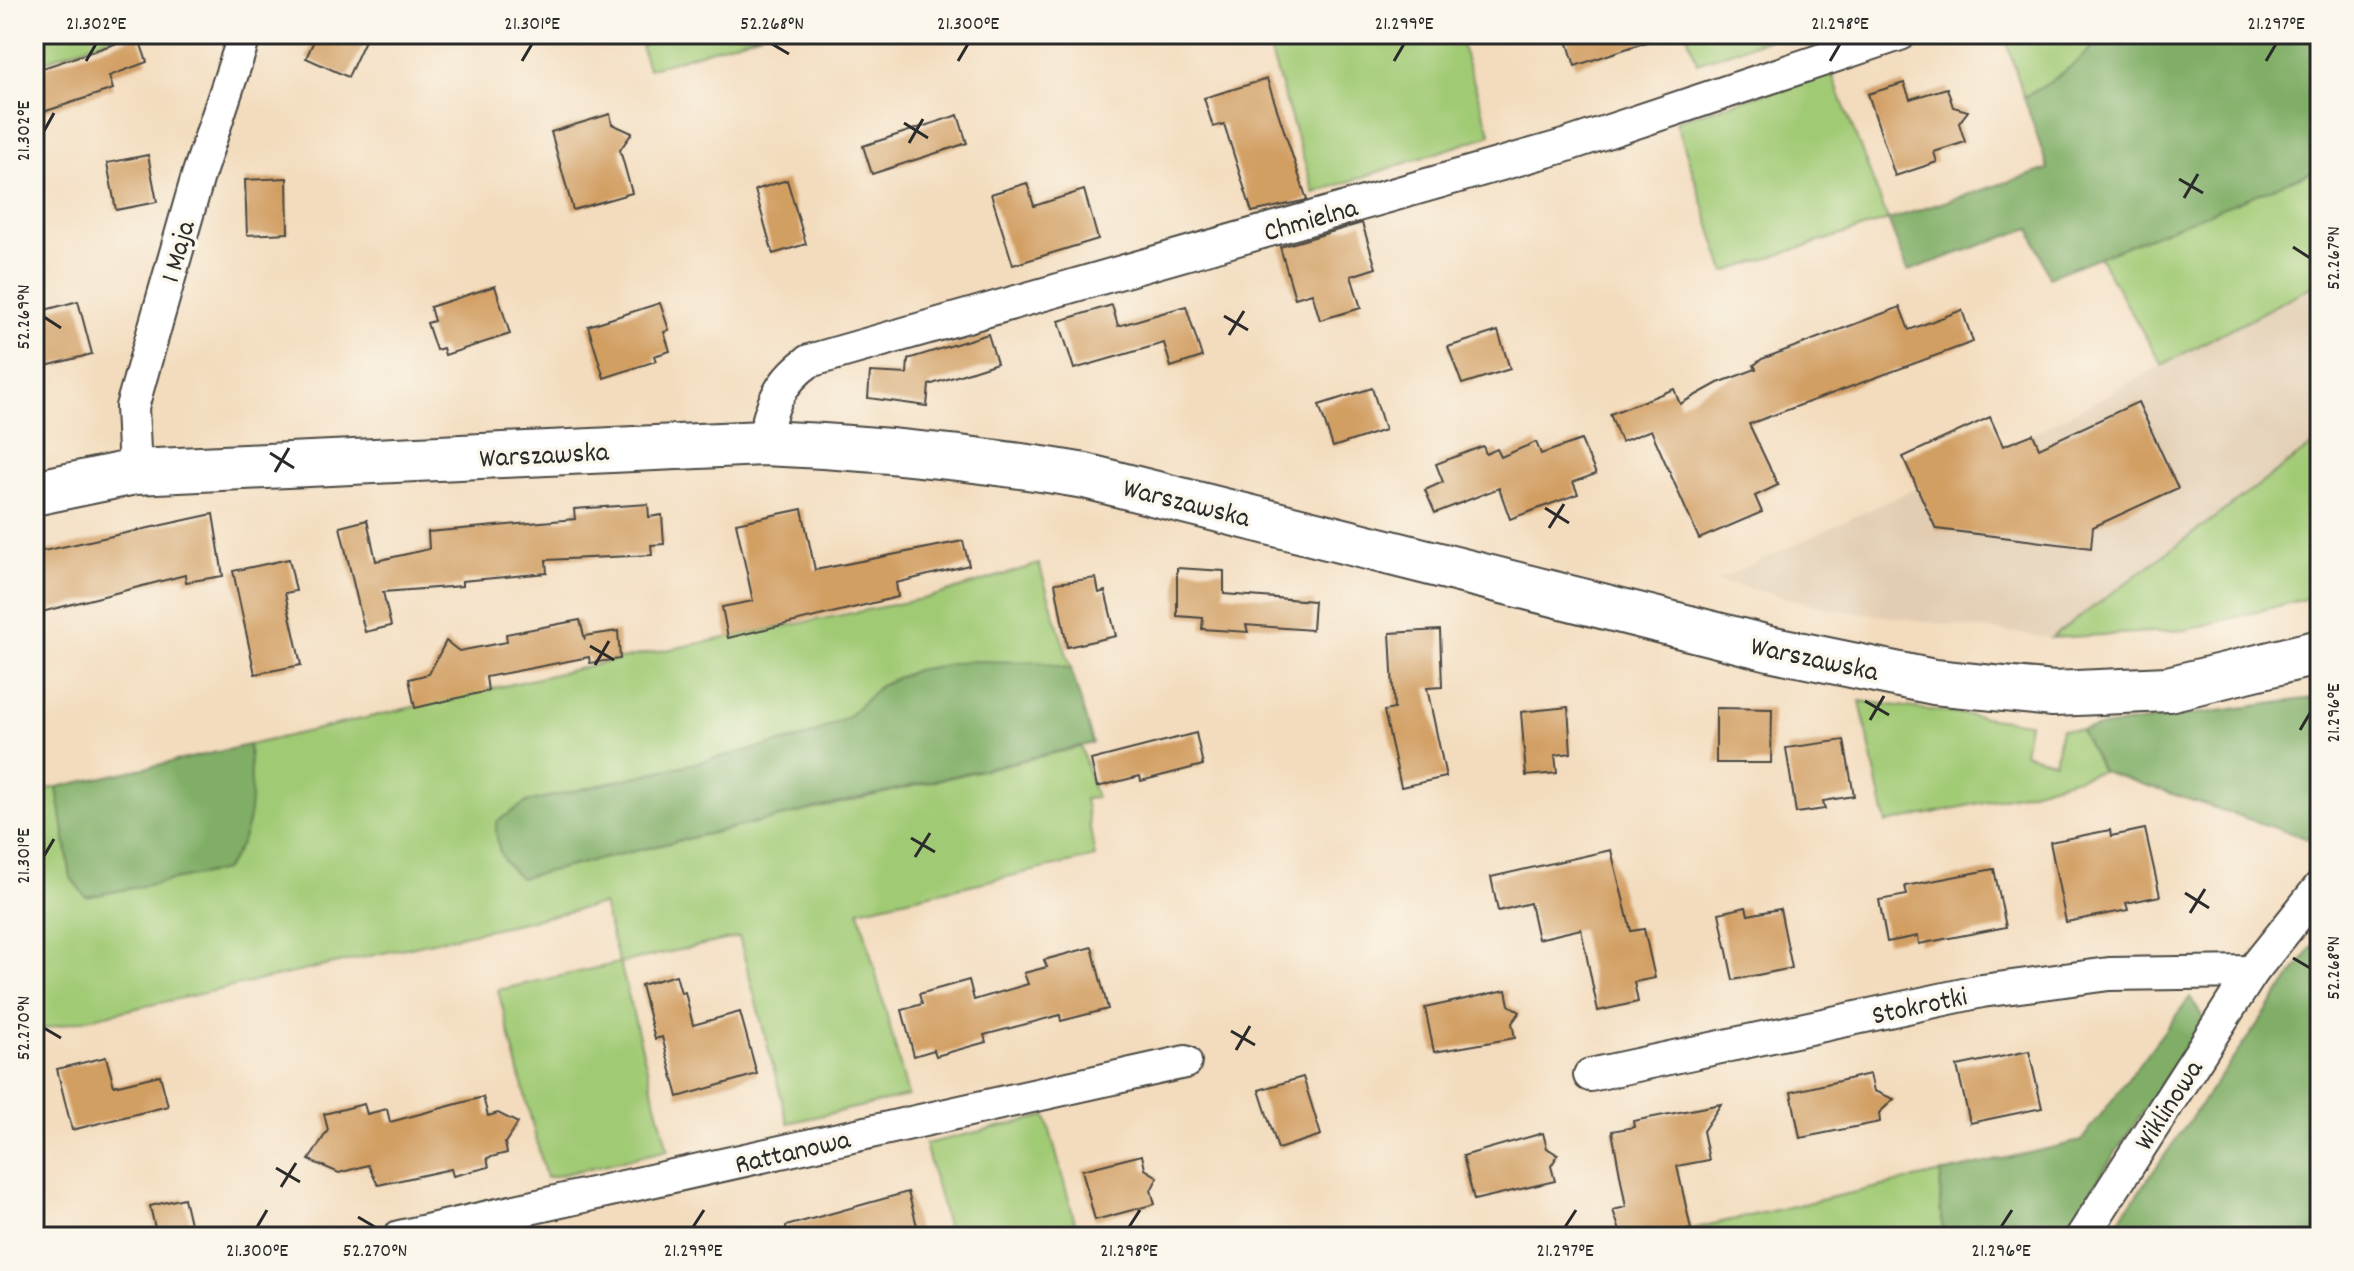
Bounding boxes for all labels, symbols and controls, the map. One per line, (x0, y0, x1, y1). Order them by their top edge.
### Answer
text: 21.302°E (66, 11, 126, 39)
text: 21.301°E (504, 11, 560, 39)
text: 52.268°N (740, 11, 804, 39)
text: 21.300°E (937, 11, 999, 39)
text: 21.299°E (1375, 11, 1434, 39)
text: 21.298°E (1811, 11, 1869, 39)
text: 21.297°E (2247, 11, 2305, 39)
text: 21.302°E (11, 101, 39, 161)
street label: Chmielna (1260, 190, 1364, 255)
street label: 1 Maja (153, 216, 209, 288)
text: 52.267°N (2321, 226, 2349, 290)
text: 52.269°N (11, 284, 39, 350)
street label: Warszawska (479, 435, 611, 481)
street label: Warszawska (1118, 471, 1254, 541)
street label: Warszawska (1746, 629, 1882, 695)
text: 21.296°E (2321, 683, 2349, 743)
text: 21.301°E (11, 828, 39, 884)
text: 52.268°N (2321, 936, 2349, 1000)
street label: Stokrotki (1869, 979, 1971, 1038)
text: 52.270°N (11, 996, 39, 1060)
street label: Wiklinowa (2127, 1053, 2216, 1160)
street label: Rattanowa (732, 1122, 856, 1188)
text: 21.300°E (226, 1238, 288, 1266)
text: 52.270°N (343, 1238, 407, 1266)
text: 21.299°E (664, 1238, 723, 1266)
text: 21.298°E (1100, 1238, 1158, 1266)
text: 21.297°E (1536, 1238, 1594, 1266)
text: 21.296°E (1971, 1238, 2031, 1266)

